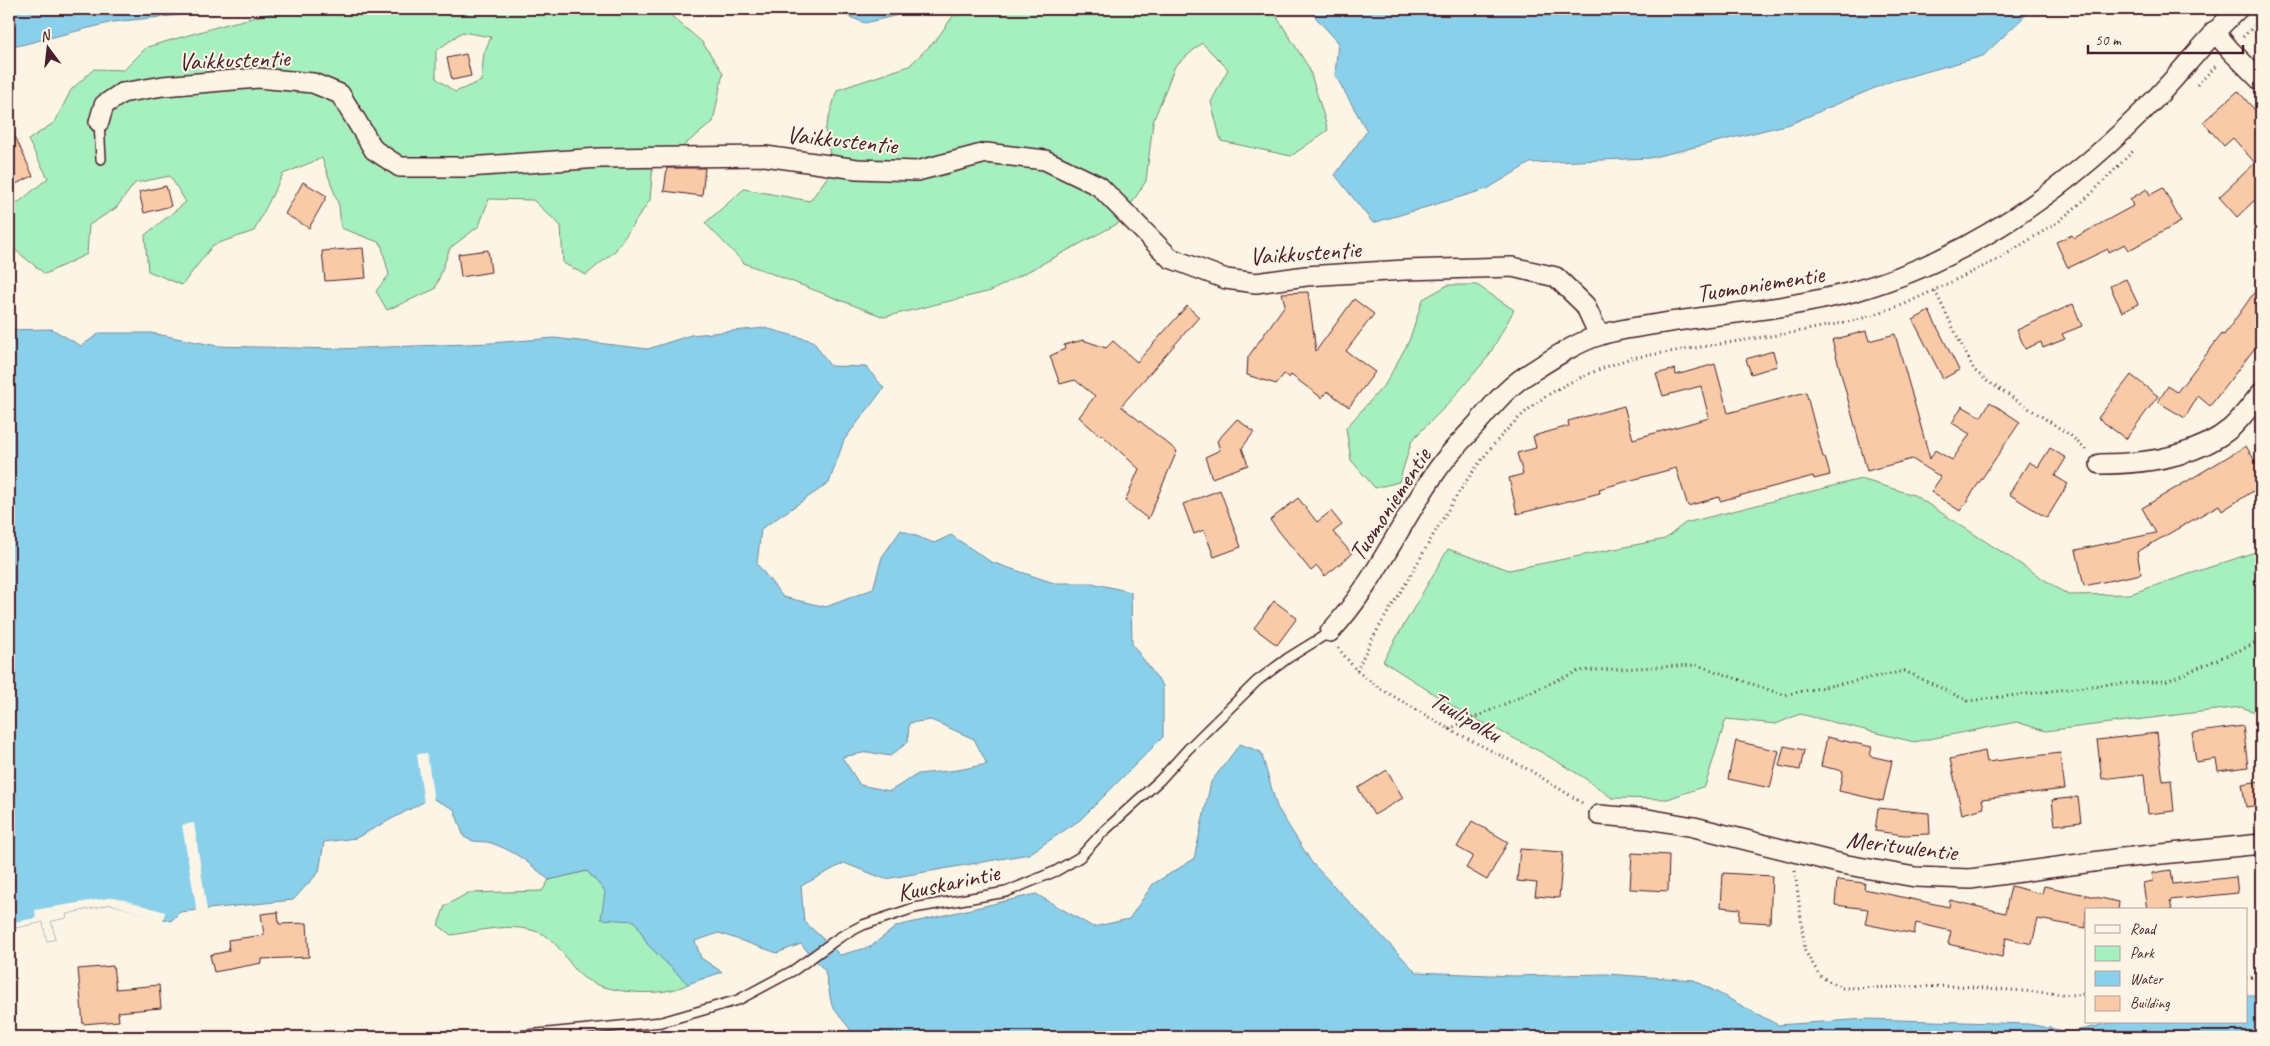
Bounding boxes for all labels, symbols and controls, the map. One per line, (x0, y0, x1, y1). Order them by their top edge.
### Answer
north arrow (22, 22, 72, 72)
scale bar (2088, 22, 2242, 54)
text: N (38, 26, 53, 45)
text: 50 m (2095, 31, 2122, 50)
street label: Vaikkustentie (178, 42, 292, 78)
street label: Vaikkustentie (785, 118, 901, 162)
street label: Vaikkustentie (1248, 233, 1364, 273)
street label: Tuomoniementie (1694, 258, 1828, 310)
street label: Tuomoniementie (1341, 440, 1439, 567)
street label: Tuulipolku (1424, 684, 1509, 751)
street label: Merituulentie (1845, 823, 1961, 869)
street label: Kuuskarintie (894, 856, 1004, 909)
legend (2085, 908, 2248, 1024)
text: Road (2130, 920, 2157, 939)
text: Park (2130, 944, 2155, 963)
text: Water (2130, 970, 2164, 989)
text: Building (2130, 994, 2170, 1013)

